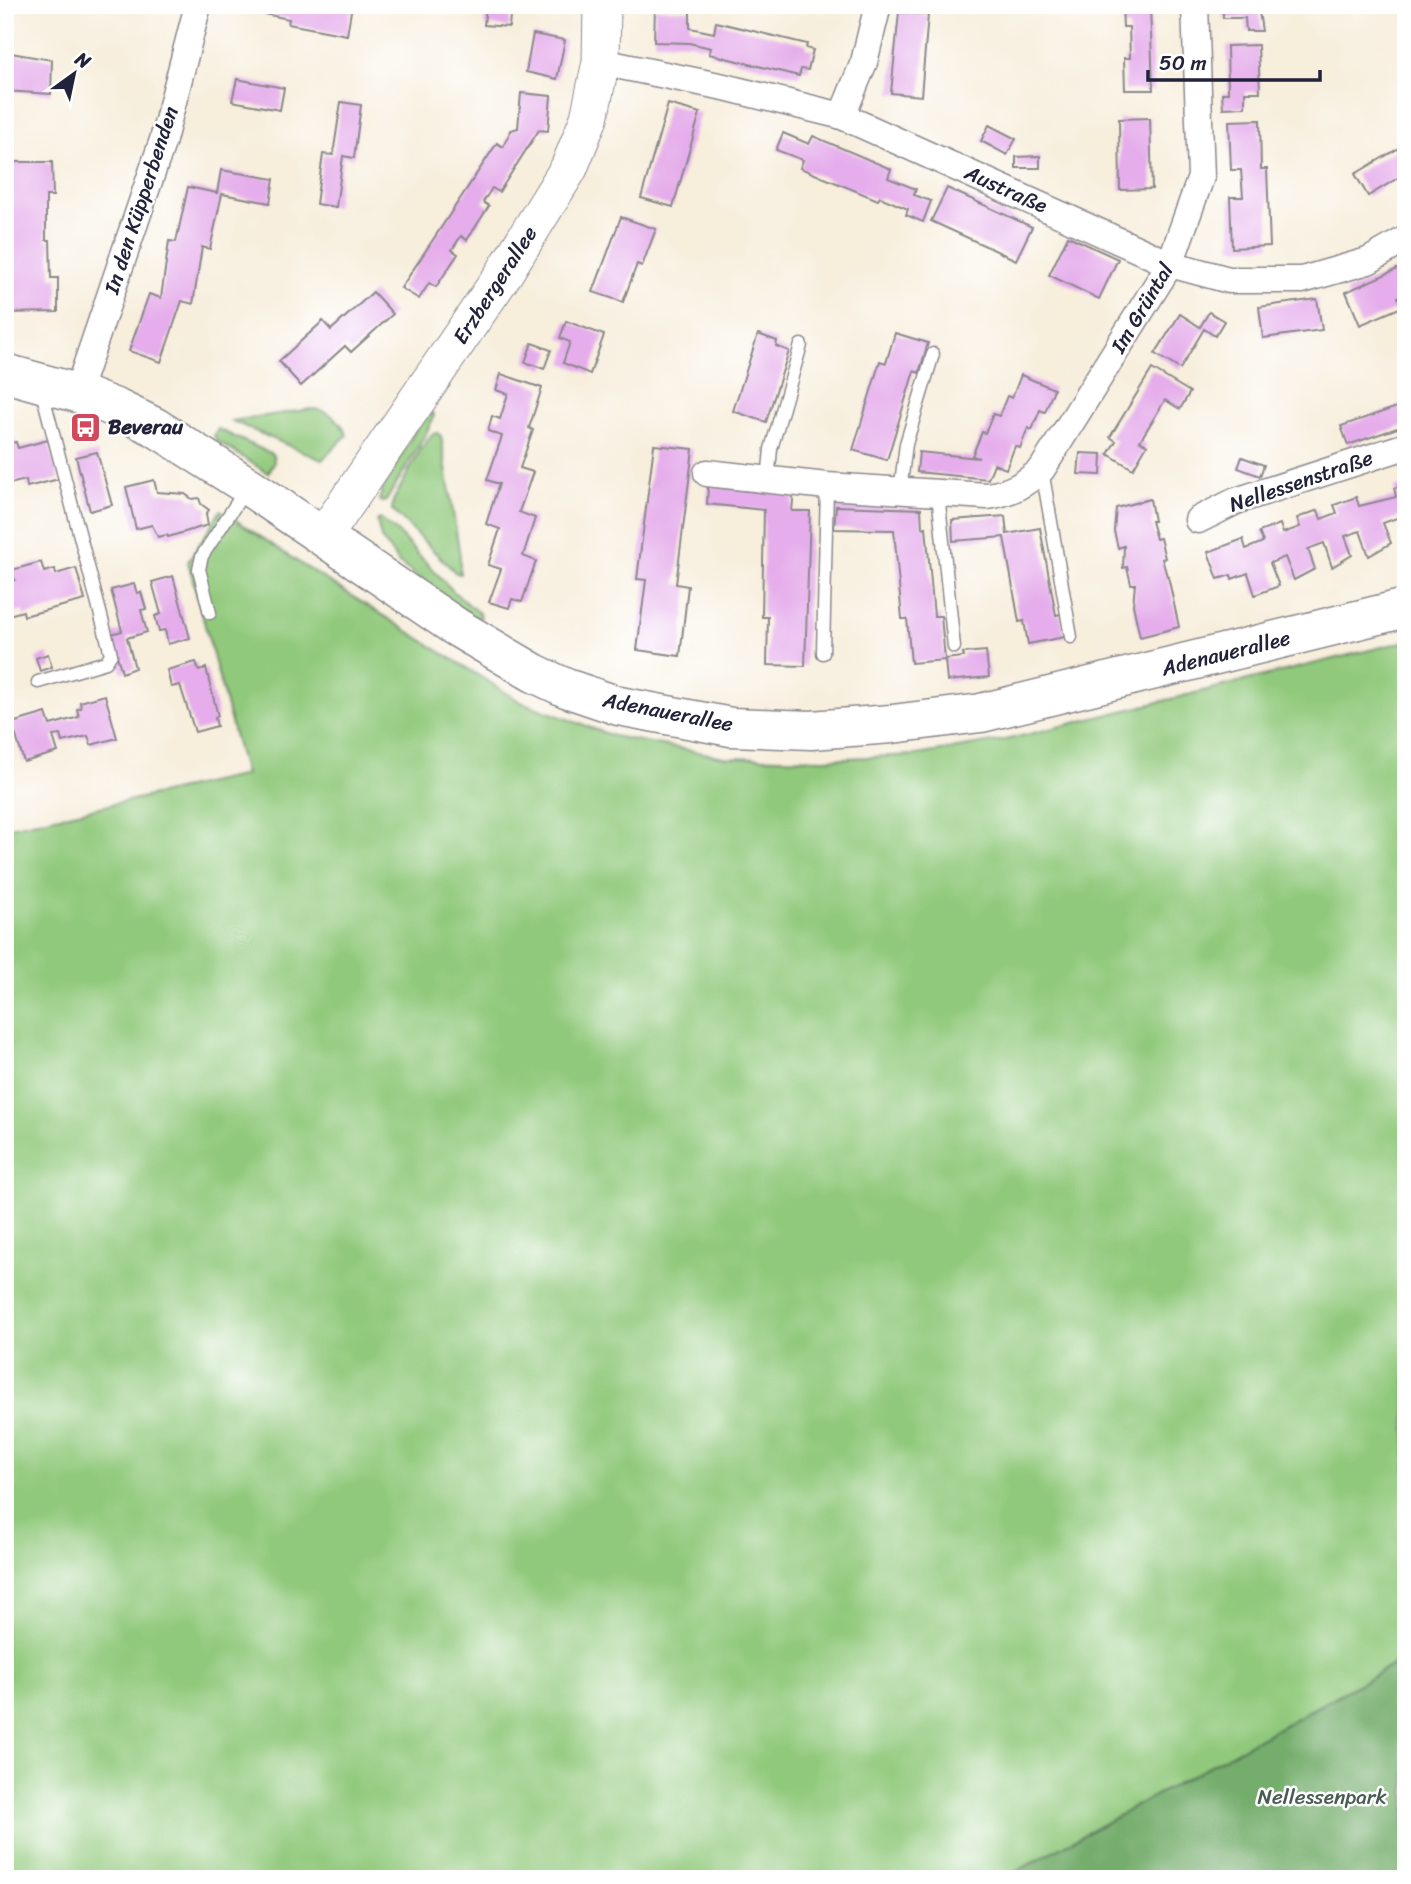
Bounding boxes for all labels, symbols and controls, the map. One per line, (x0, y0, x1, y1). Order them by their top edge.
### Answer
north arrow (38, 38, 108, 108)
scale bar (1148, 38, 1320, 82)
text: N (68, 42, 98, 78)
text: 50 m (1159, 44, 1207, 82)
street label: In den Küpperbenden (92, 101, 189, 300)
street label: Austraße (957, 153, 1054, 224)
street label: Erzbergerallee (442, 218, 548, 352)
street label: Im Grüntal (1099, 255, 1185, 361)
place label: Beverau (108, 408, 184, 446)
bus stop icon: Beverau (68, 410, 102, 444)
street label: Nellessenstraße (1224, 439, 1378, 523)
street label: Adenauerallee (1157, 619, 1295, 688)
street label: Adenauerallee (599, 681, 736, 743)
park label: Nellessenpark (1257, 1778, 1387, 1816)

